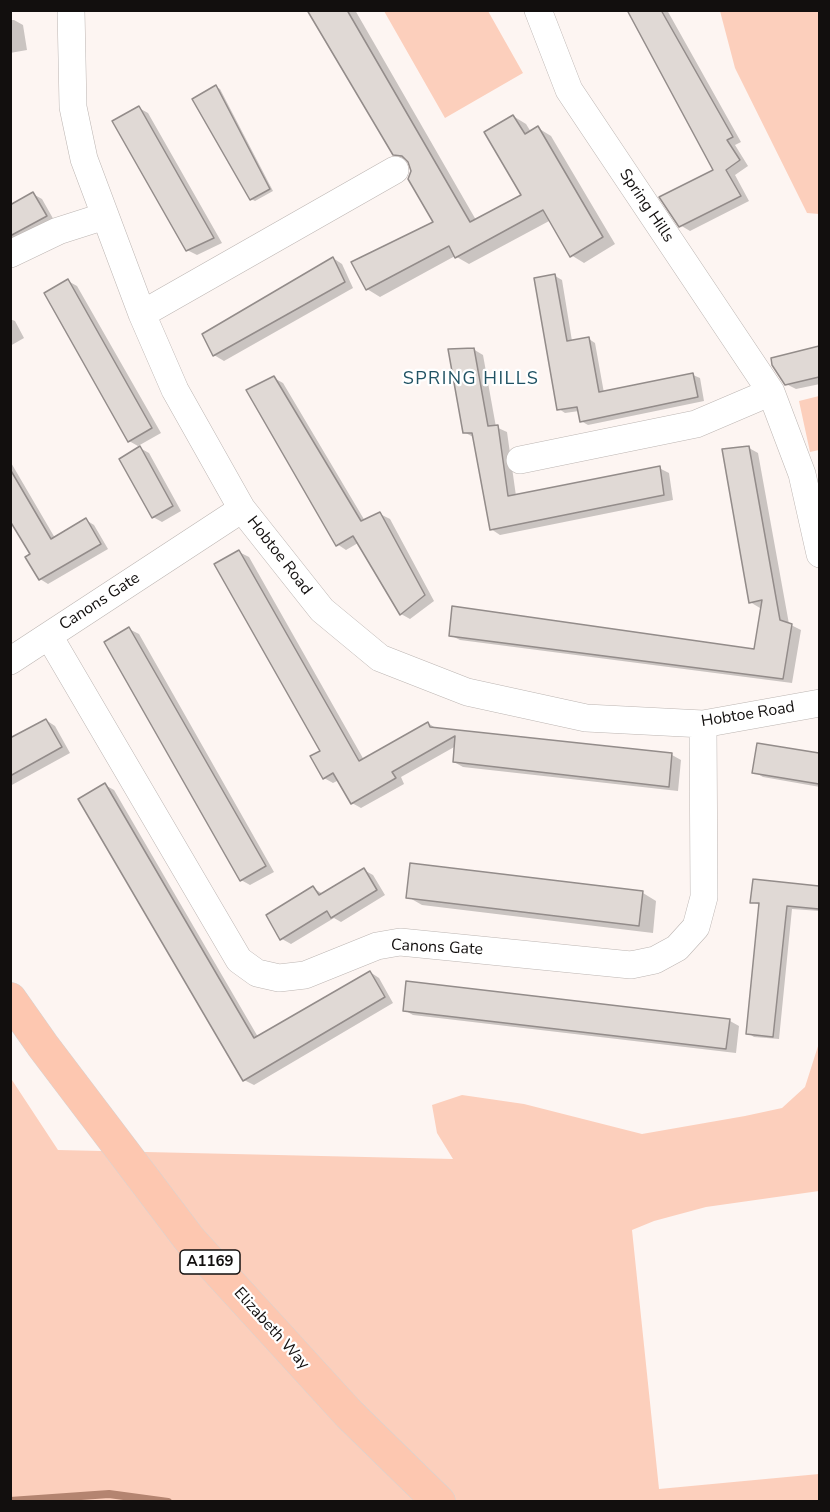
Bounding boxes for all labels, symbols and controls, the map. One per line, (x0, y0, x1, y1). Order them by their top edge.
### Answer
street label: Spring Hills (615, 166, 677, 246)
district label: SPRING HILLS (403, 369, 539, 391)
street label: Hobtoe Road (242, 513, 316, 599)
street label: Canons Gate (56, 569, 144, 635)
street label: Hobtoe Road (700, 698, 796, 732)
street label: Canons Gate (391, 936, 483, 960)
road number: A1169 (180, 1250, 240, 1274)
street label: Elizabeth Way (229, 1284, 313, 1374)

